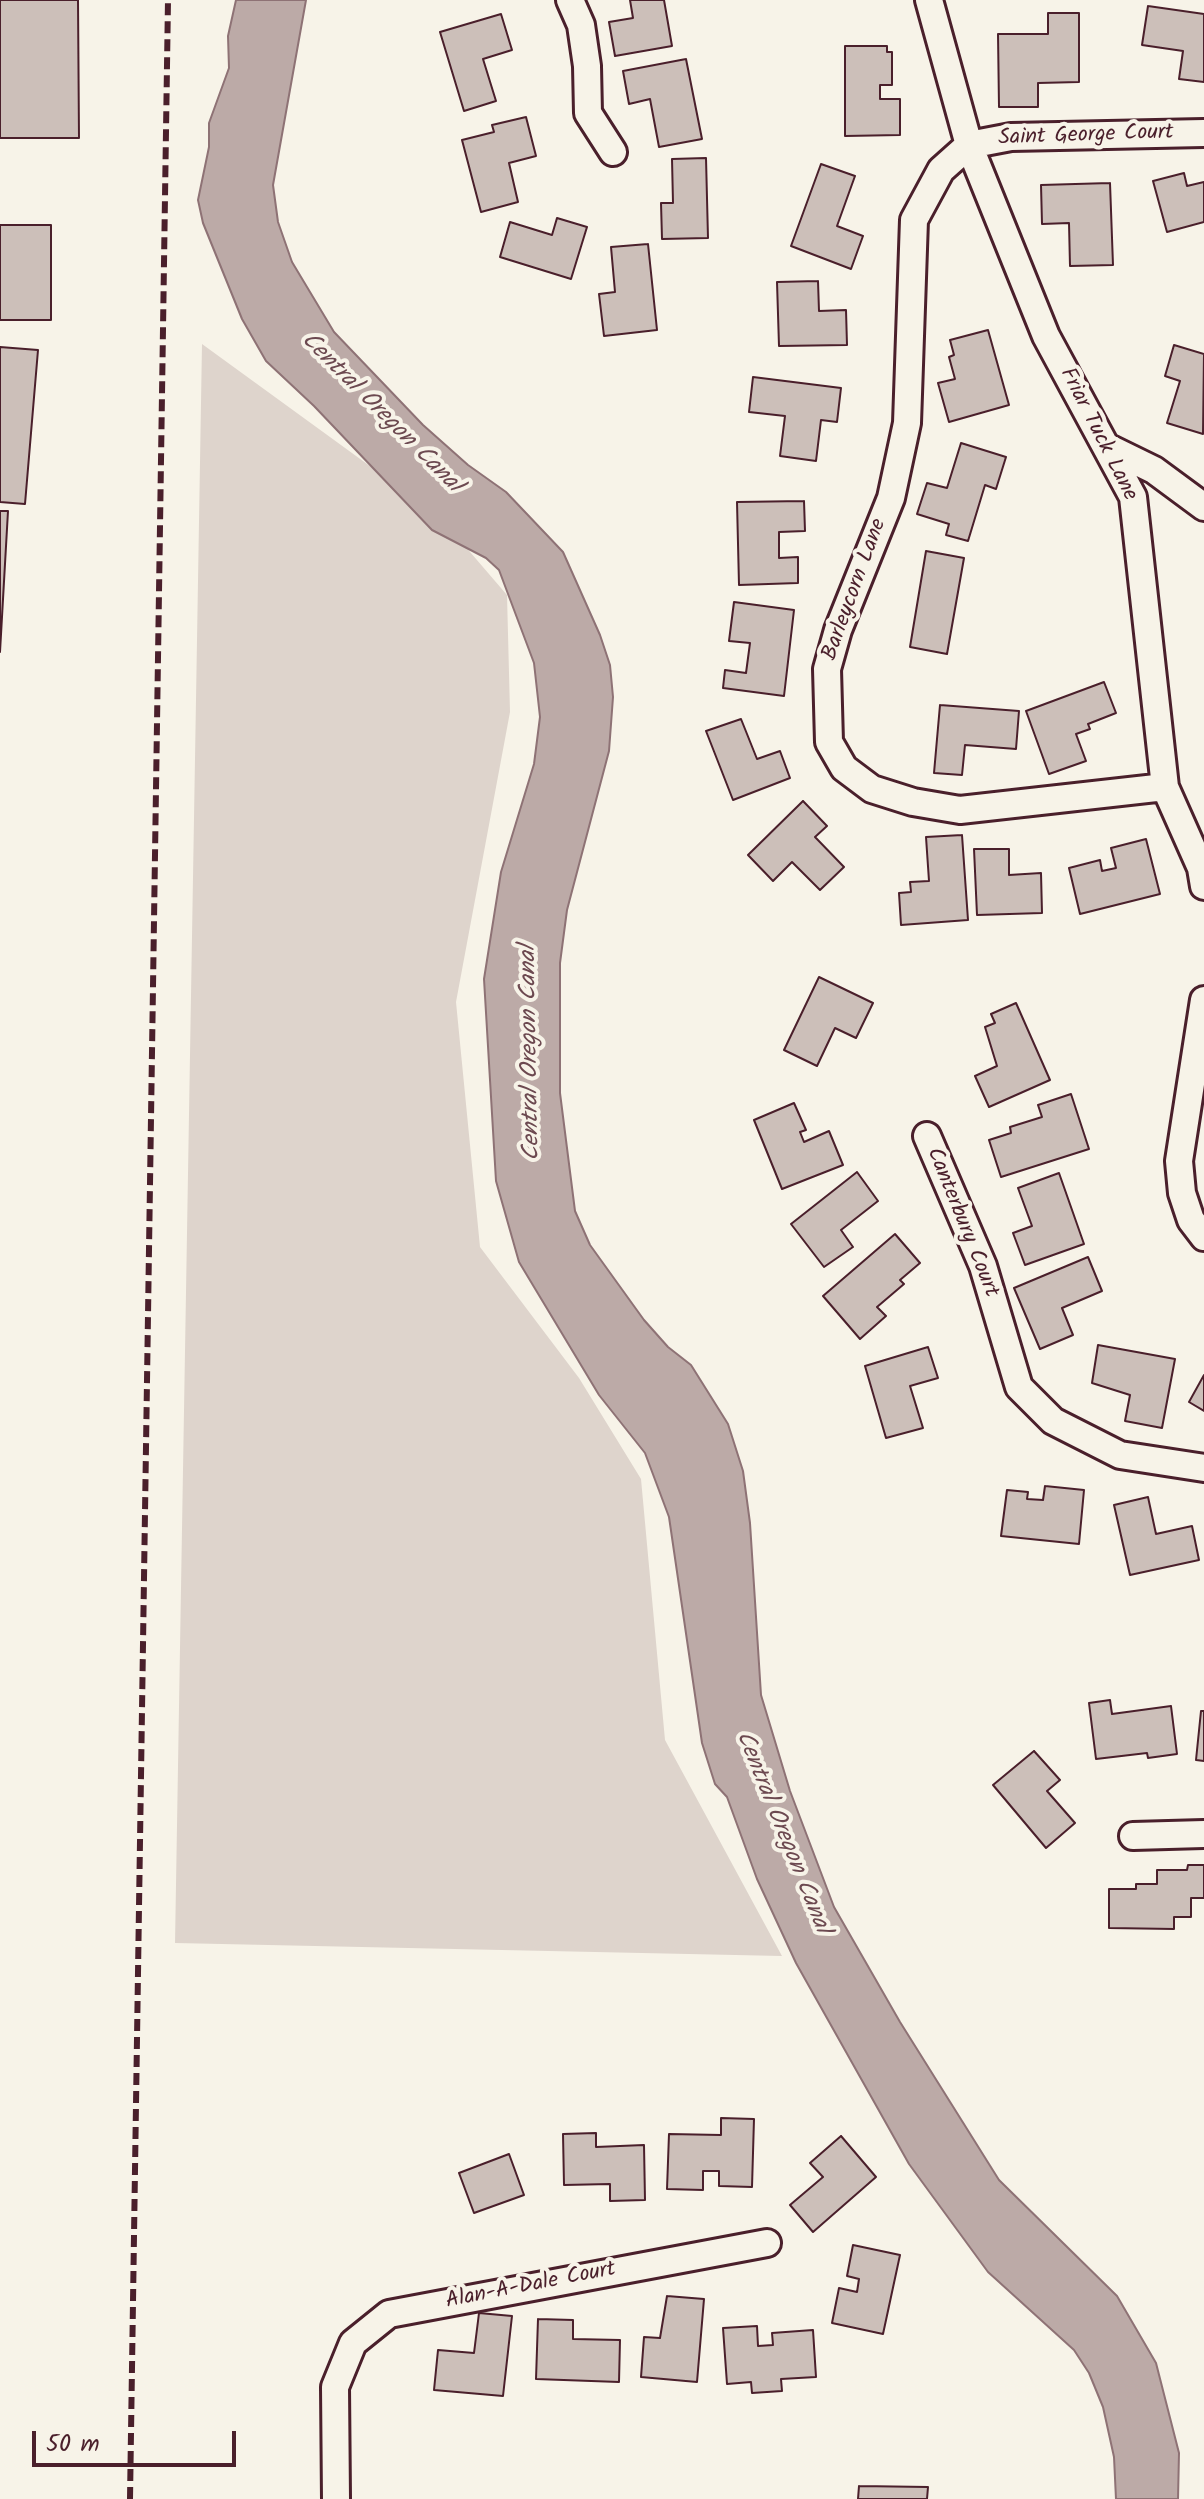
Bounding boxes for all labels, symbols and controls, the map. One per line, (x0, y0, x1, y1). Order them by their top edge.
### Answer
street label: Saint George Court (998, 121, 1174, 153)
water label: Central Oregon Canal (294, 328, 466, 500)
street label: Friar Tuck Lane (1052, 364, 1142, 506)
street label: Barleycorn Lane (818, 516, 894, 664)
water label: Central Oregon Canal (516, 945, 548, 1161)
street label: Canterbury Court (919, 1144, 1003, 1302)
water label: Central Oregon Canal (727, 1728, 835, 1938)
street label: Alan-A-Dale Court (444, 2258, 618, 2316)
scale bar (36, 2415, 240, 2465)
text: 50 m (46, 2425, 100, 2464)

